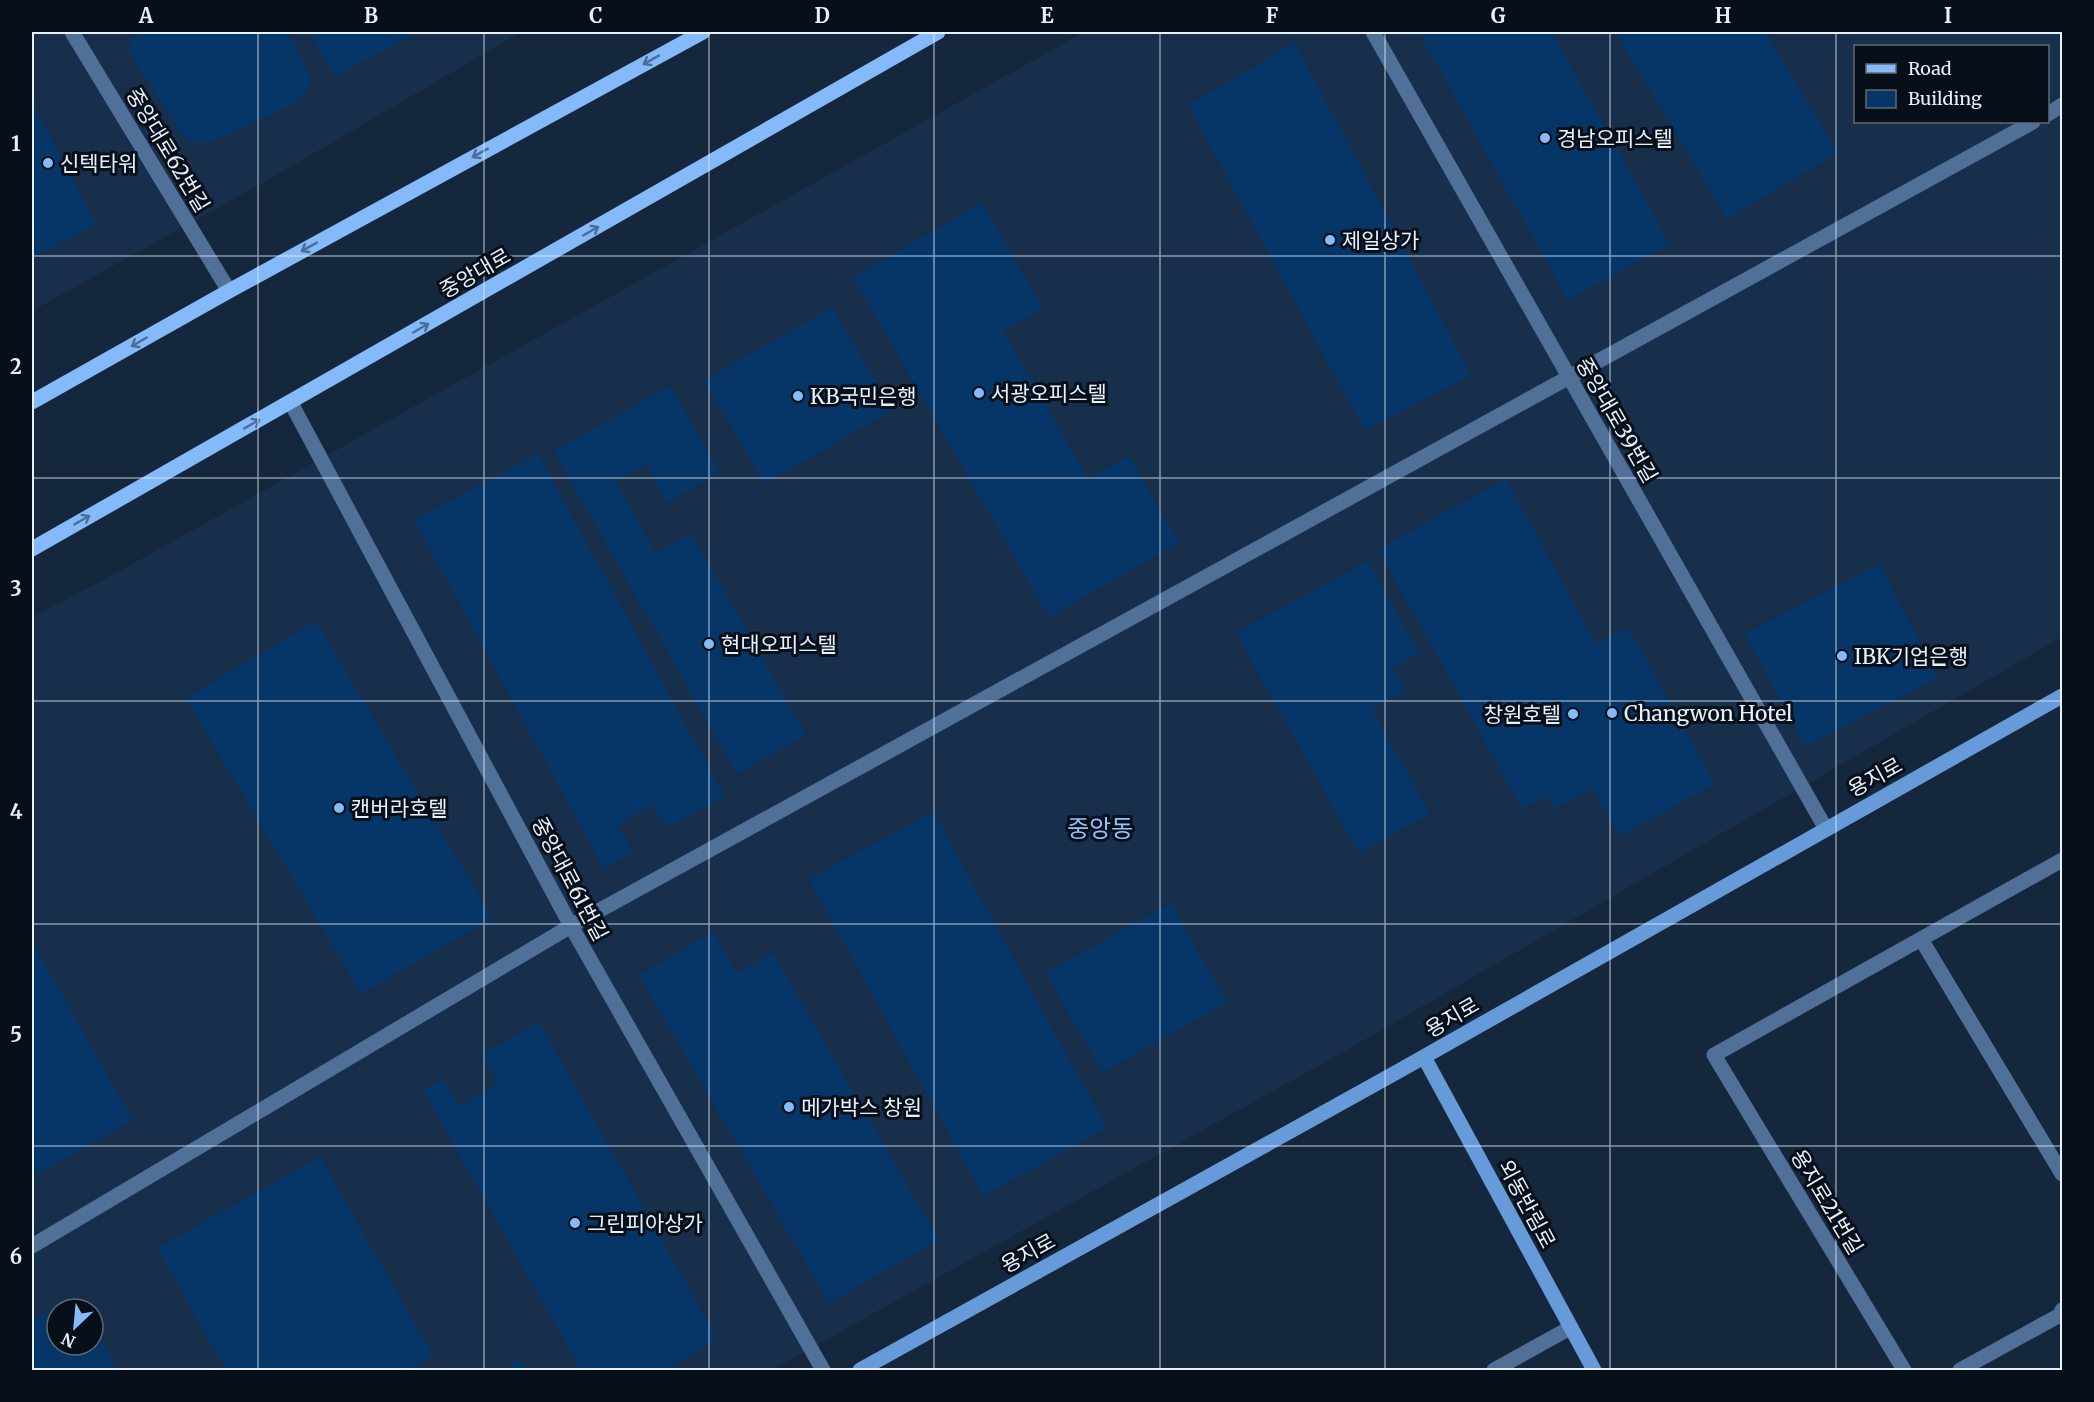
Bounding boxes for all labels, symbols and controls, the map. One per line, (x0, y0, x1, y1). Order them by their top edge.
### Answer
text: A (138, 3, 154, 28)
text: B (364, 3, 378, 28)
text: C (589, 3, 603, 28)
text: D (814, 3, 830, 28)
text: E (1040, 3, 1054, 28)
text: F (1266, 3, 1279, 28)
text: G (1491, 3, 1506, 28)
text: H (1715, 3, 1731, 28)
text: I (1944, 3, 1952, 28)
legend (1854, 45, 2049, 123)
one-way arrow (643, 55, 661, 66)
text: Road (1908, 57, 1952, 80)
street label: 중앙대로62번길 (120, 83, 216, 217)
text: Building (1908, 87, 1982, 110)
place label: 경남오피스텔 (1557, 125, 1673, 152)
text: 1 (11, 131, 21, 156)
marker: 경남오피스텔 (1538, 131, 1552, 145)
one-way arrow (472, 147, 489, 159)
place label: 신텍타워 (60, 150, 137, 177)
marker: 신텍타워 (41, 156, 55, 170)
one-way arrow (582, 224, 599, 236)
place label: 제일상가 (1342, 227, 1419, 254)
marker: 제일상가 (1323, 233, 1337, 247)
one-way arrow (301, 241, 318, 253)
street label: 중앙대로 (435, 242, 515, 304)
one-way arrow (413, 321, 430, 333)
one-way arrow (131, 336, 148, 348)
street label: 중앙대로39번길 (1570, 353, 1664, 487)
text: 2 (10, 354, 22, 379)
place label: 서광오피스텔 (991, 380, 1107, 407)
place label: KB국민은행 (810, 383, 917, 410)
marker: 서광오피스텔 (972, 386, 986, 400)
marker: KB국민은행 (791, 389, 805, 403)
one-way arrow (243, 418, 260, 430)
one-way arrow (73, 514, 91, 525)
text: 3 (10, 576, 22, 601)
place label: 현대오피스텔 (721, 631, 837, 658)
marker: 현대오피스텔 (702, 637, 716, 651)
place label: IBK기업은행 (1854, 643, 1968, 670)
marker: IBK기업은행 (1835, 649, 1849, 663)
place label: Changwon Hotel (1624, 700, 1793, 727)
place label: 창원호텔 (1484, 701, 1561, 728)
marker: Changwon Hotel (1605, 706, 1619, 720)
marker: 창원호텔 (1566, 707, 1580, 721)
street label: 용지로 (1843, 751, 1907, 803)
place label: 캔버라호텔 (351, 795, 448, 822)
text: 4 (10, 799, 23, 824)
marker: 캔버라호텔 (332, 801, 346, 815)
street label: 중앙대로61번길 (526, 812, 614, 946)
district label: 중앙동 (1067, 813, 1133, 844)
street label: 용지로 (1420, 991, 1484, 1043)
text: 5 (10, 1022, 22, 1047)
place label: 메가박스 창원 (801, 1094, 922, 1121)
marker: 메가박스 창원 (782, 1100, 796, 1114)
street label: 용지로21번길 (1785, 1145, 1869, 1259)
street label: 외동반림로 (1492, 1155, 1562, 1253)
place label: 그린피아상가 (587, 1210, 703, 1237)
marker: 그린피아상가 (568, 1216, 582, 1230)
street label: 용지로 (996, 1227, 1060, 1279)
text: 6 (10, 1244, 22, 1269)
north arrow (45, 1297, 105, 1357)
text: N (58, 1329, 78, 1352)

